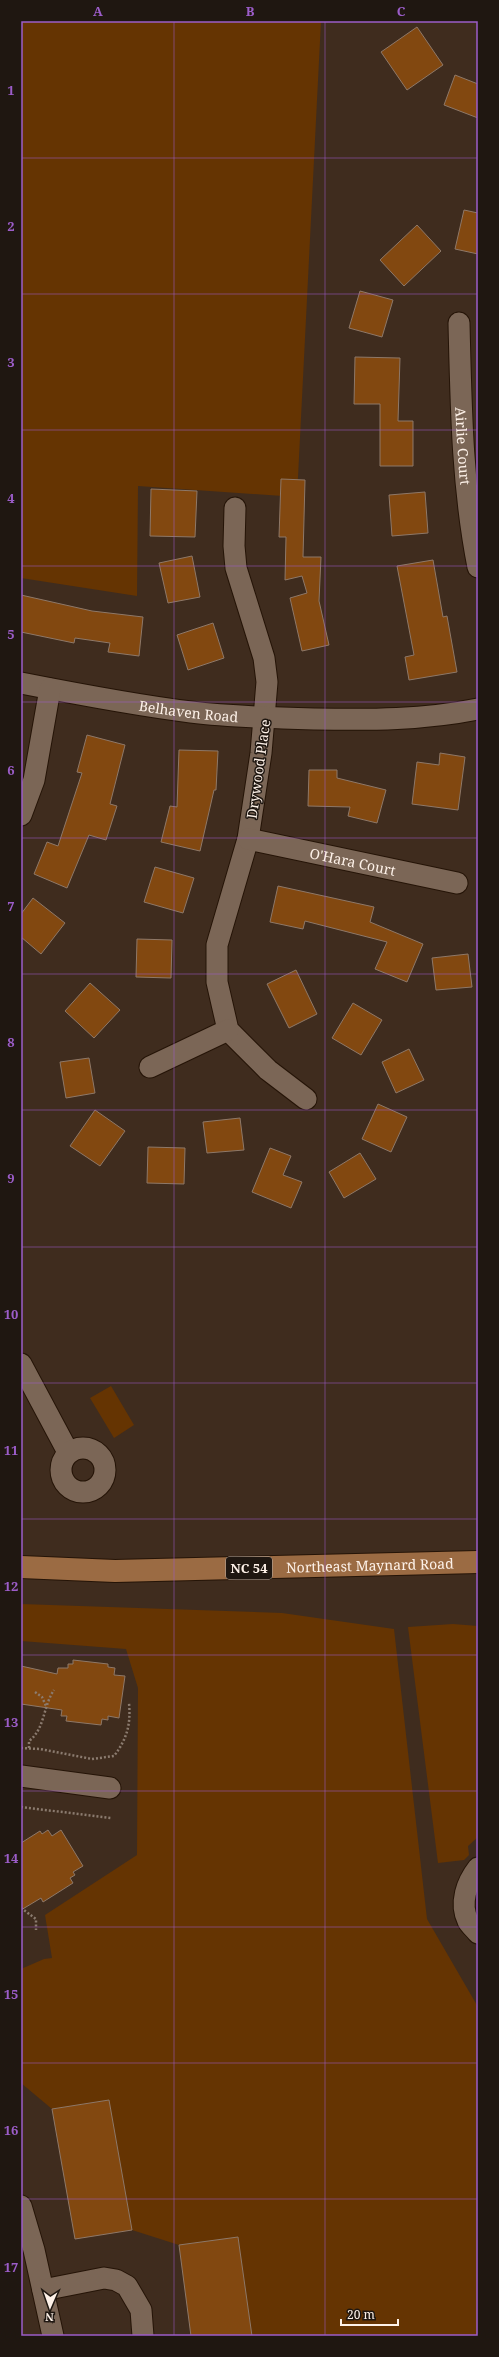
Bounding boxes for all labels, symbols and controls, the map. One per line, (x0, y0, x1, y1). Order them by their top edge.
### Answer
text: A (93, 2, 103, 20)
text: B (246, 2, 255, 20)
text: C (397, 2, 406, 20)
text: 1 (7, 81, 15, 99)
text: 2 (7, 217, 15, 235)
text: 3 (7, 353, 15, 371)
street label: Airlie Court (452, 407, 476, 486)
text: 4 (7, 489, 15, 507)
text: 5 (7, 625, 15, 643)
street label: Belhaven Road (138, 695, 239, 726)
street label: Drywood Place (242, 718, 274, 820)
text: 6 (7, 761, 15, 779)
street label: O'Hara Court (308, 843, 398, 879)
text: 7 (7, 897, 15, 915)
text: 8 (7, 1033, 15, 1051)
text: 9 (7, 1169, 15, 1187)
text: 10 (4, 1305, 18, 1323)
text: 11 (4, 1441, 18, 1459)
street label: Northeast Maynard Road (286, 1553, 454, 1576)
road number: NC 54 (226, 1557, 272, 1579)
text: 12 (4, 1577, 18, 1595)
text: 13 (4, 1713, 18, 1731)
text: 14 (4, 1849, 19, 1867)
text: 15 (4, 1985, 18, 2003)
text: 16 (4, 2121, 18, 2139)
text: 17 (4, 2258, 18, 2276)
north arrow (30, 2287, 70, 2327)
scale bar (341, 2301, 398, 2327)
text: 20 m (347, 2306, 375, 2323)
text: N (45, 2310, 54, 2325)

